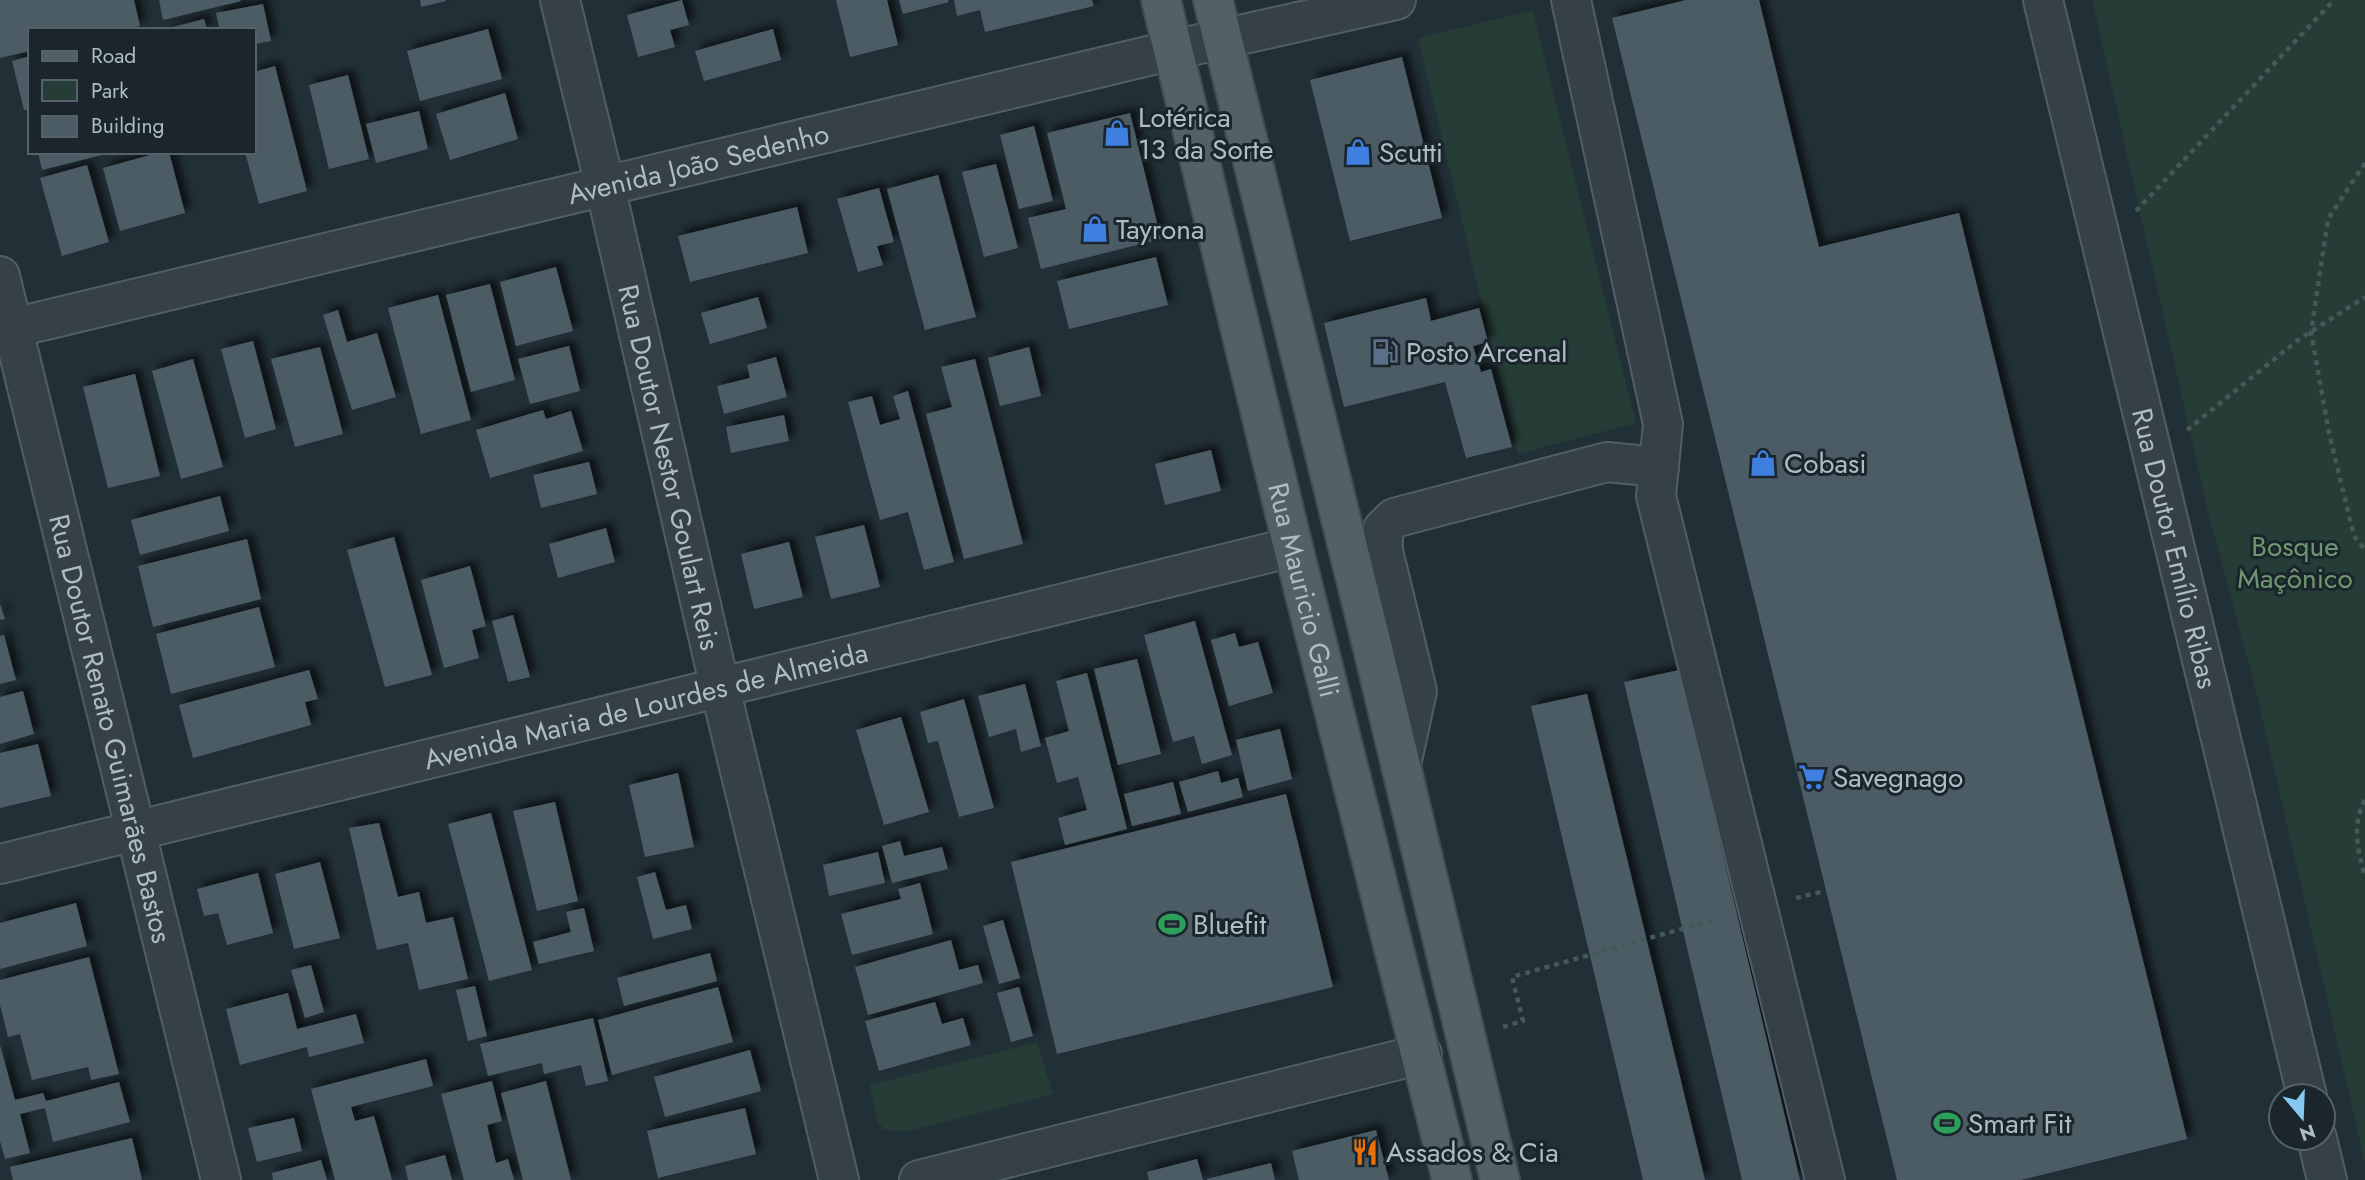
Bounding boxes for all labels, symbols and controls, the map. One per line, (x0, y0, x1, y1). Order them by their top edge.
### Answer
legend (28, 28, 256, 154)
text: Road (91, 41, 136, 71)
text: Park (91, 76, 129, 106)
place label: Lotérica 13 da Sorte (1138, 97, 1274, 170)
text: Building (91, 111, 164, 141)
street label: Avenida João Sedenho (564, 113, 833, 215)
shop icon: Lotérica 13 da Sorte (1102, 118, 1132, 148)
place label: Scutti (1379, 132, 1443, 173)
shop icon: Scutti (1343, 137, 1373, 167)
place label: Tayrona (1116, 209, 1205, 250)
shop icon: Tayrona (1080, 214, 1110, 244)
street label: Rua Doutor Nestor Goulart Reis (607, 281, 731, 654)
place label: Posto Arcenal (1406, 332, 1568, 373)
fuel station icon: Posto Arcenal (1370, 337, 1400, 367)
street label: Rua Doutor Emílio Ribas (2121, 404, 2228, 693)
place label: Cobasi (1784, 443, 1866, 484)
shop icon: Cobasi (1748, 448, 1778, 478)
street label: Rua Mauricio Galli (1257, 479, 1350, 702)
street label: Rua Doutor Renato Guimarães Bastos (38, 510, 182, 947)
park label: Bosque Maçônico (2237, 526, 2353, 599)
street label: Avenida Maria de Lourdes de Almeida (420, 632, 872, 780)
place label: Savegnago (1833, 757, 1963, 798)
supermarket icon: Savegnago (1797, 762, 1827, 792)
place label: Bluefit (1193, 904, 1266, 945)
sports icon: Bluefit (1157, 909, 1187, 939)
north arrow (2267, 1082, 2337, 1152)
place label: Smart Fit (1968, 1103, 2072, 1144)
sports icon: Smart Fit (1932, 1108, 1962, 1138)
text: N (2296, 1117, 2319, 1148)
place label: Assados & Cia (1386, 1132, 1559, 1173)
restaurant icon: Assados & Cia (1350, 1137, 1380, 1167)

